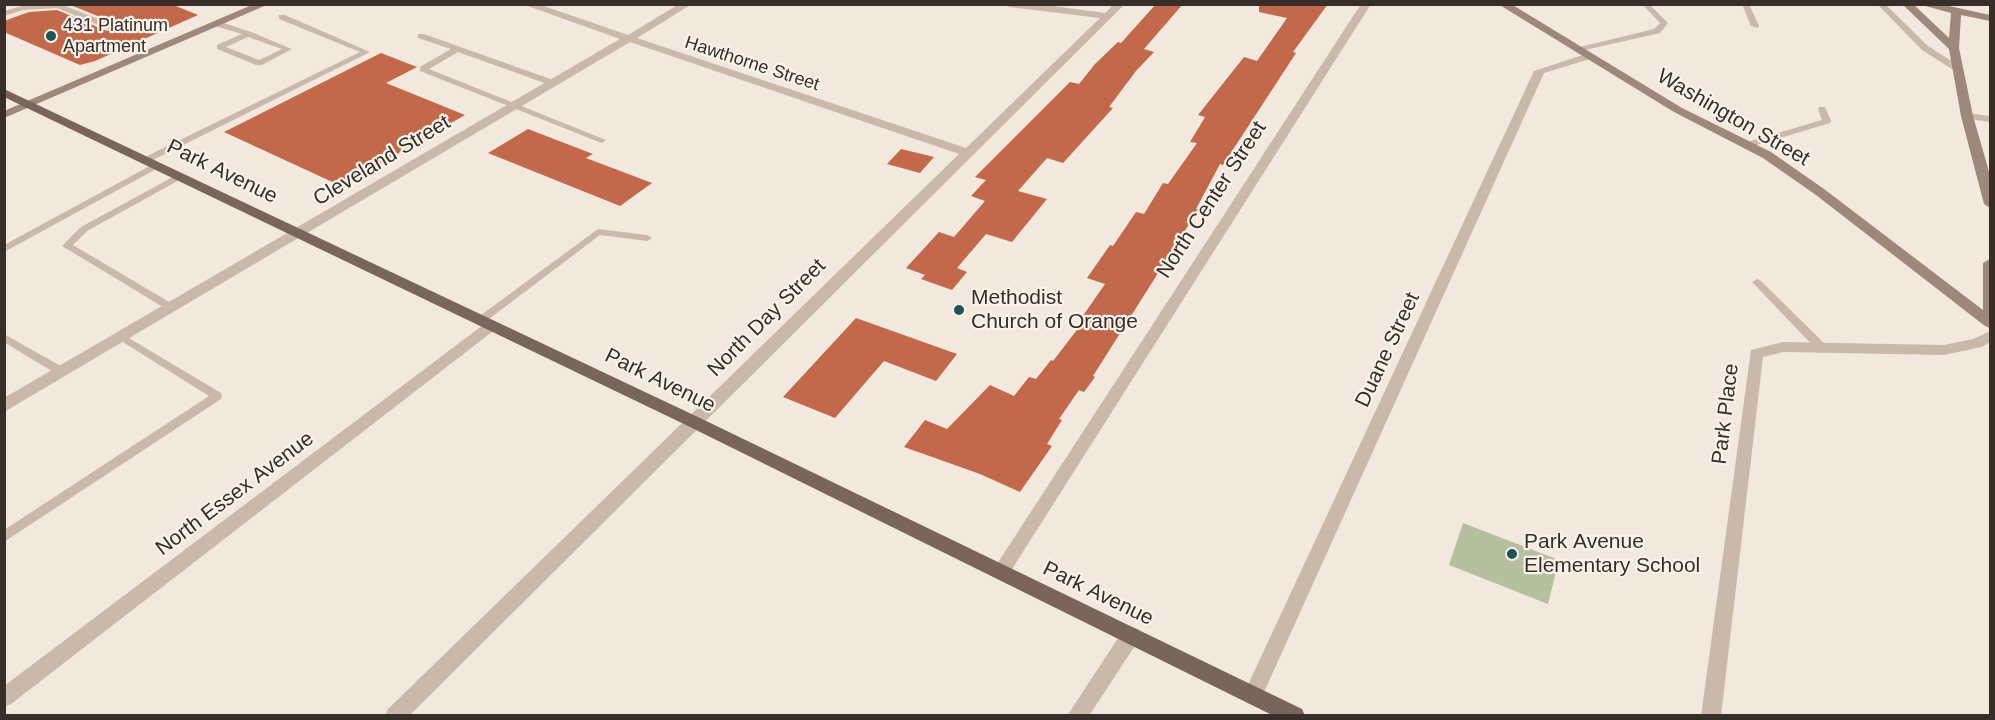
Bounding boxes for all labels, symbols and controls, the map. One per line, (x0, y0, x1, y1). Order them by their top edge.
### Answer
place label: 431 Platinum Apartment (63, 15, 168, 57)
marker: 431 Platinum Apartment (44, 29, 58, 43)
street label: Hawthorne Street (682, 32, 822, 96)
street label: Washington Street (1652, 64, 1814, 172)
street label: Cleveland Street (309, 110, 455, 212)
street label: North Center Street (1152, 117, 1272, 283)
street label: Park Avenue (163, 134, 281, 210)
street label: North Day Street (703, 254, 831, 382)
place label: Methodist Church of Orange (971, 285, 1138, 335)
street label: Duane Street (1350, 289, 1426, 411)
marker: Methodist Church of Orange (952, 303, 966, 317)
street label: Park Avenue (601, 343, 719, 419)
street label: Park Place (1707, 362, 1745, 466)
street label: North Essex Avenue (151, 426, 319, 562)
place label: Park Avenue Elementary School (1524, 529, 1700, 579)
marker: Park Avenue Elementary School (1505, 547, 1519, 561)
street label: Park Avenue (1039, 556, 1157, 632)

